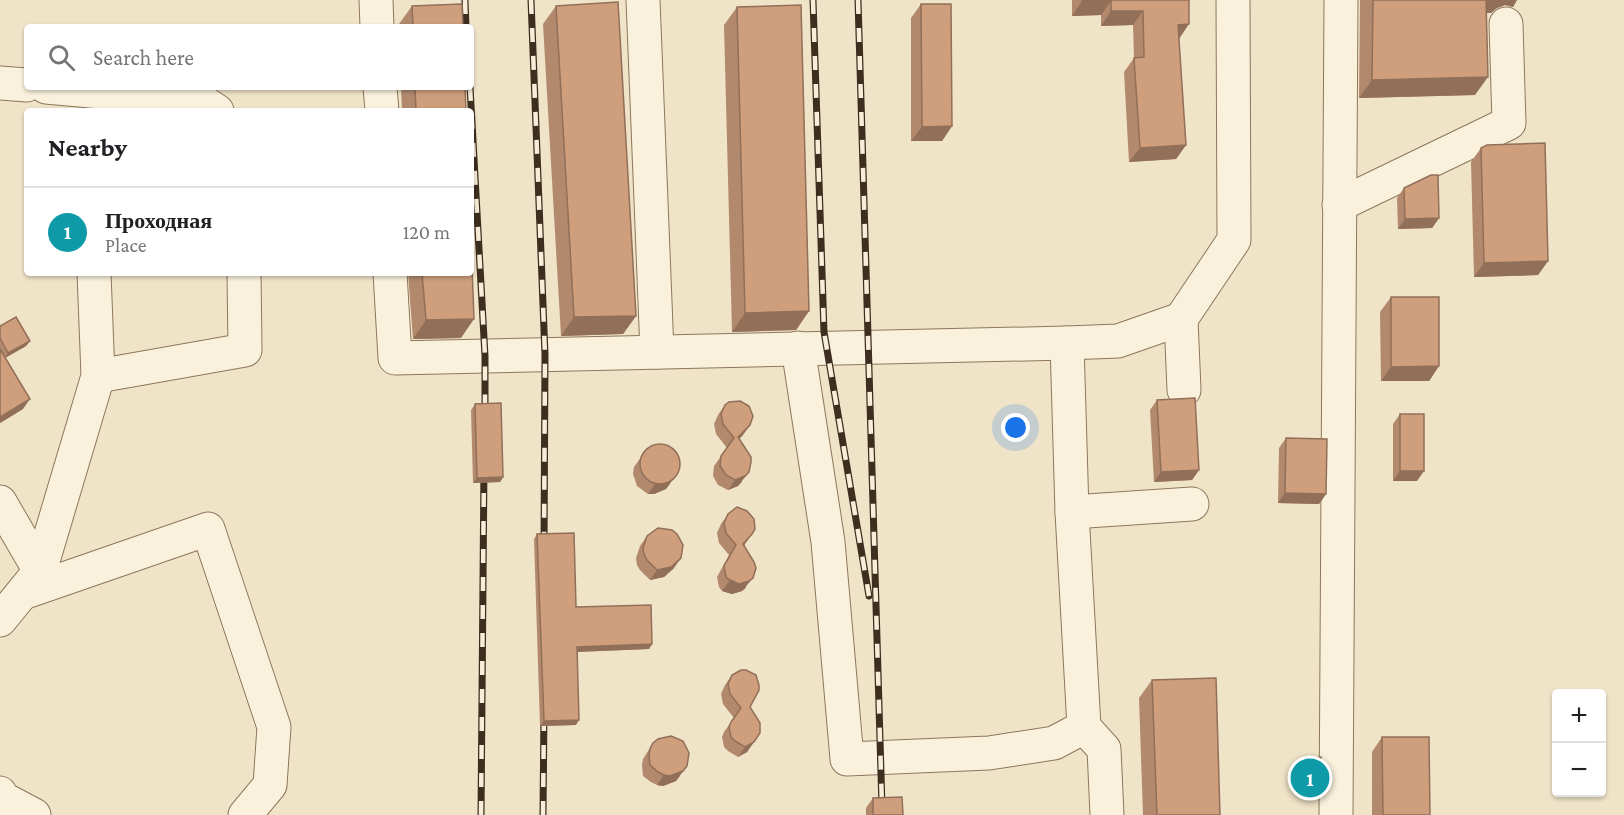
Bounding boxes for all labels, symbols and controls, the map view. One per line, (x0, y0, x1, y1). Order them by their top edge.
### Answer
search box (24, 24, 474, 90)
icon: search (45, 41, 78, 74)
text: Search here (93, 45, 194, 70)
text: Nearby (48, 133, 127, 162)
text: Проходная (105, 208, 212, 233)
text: 1 (64, 221, 71, 243)
text: 120 m (403, 221, 450, 243)
text: Place (105, 234, 147, 256)
your location (1001, 413, 1030, 442)
map controls (1552, 689, 1606, 797)
button: + (1552, 689, 1606, 743)
button: − (1552, 743, 1606, 797)
pin: 1 (1290, 756, 1330, 800)

